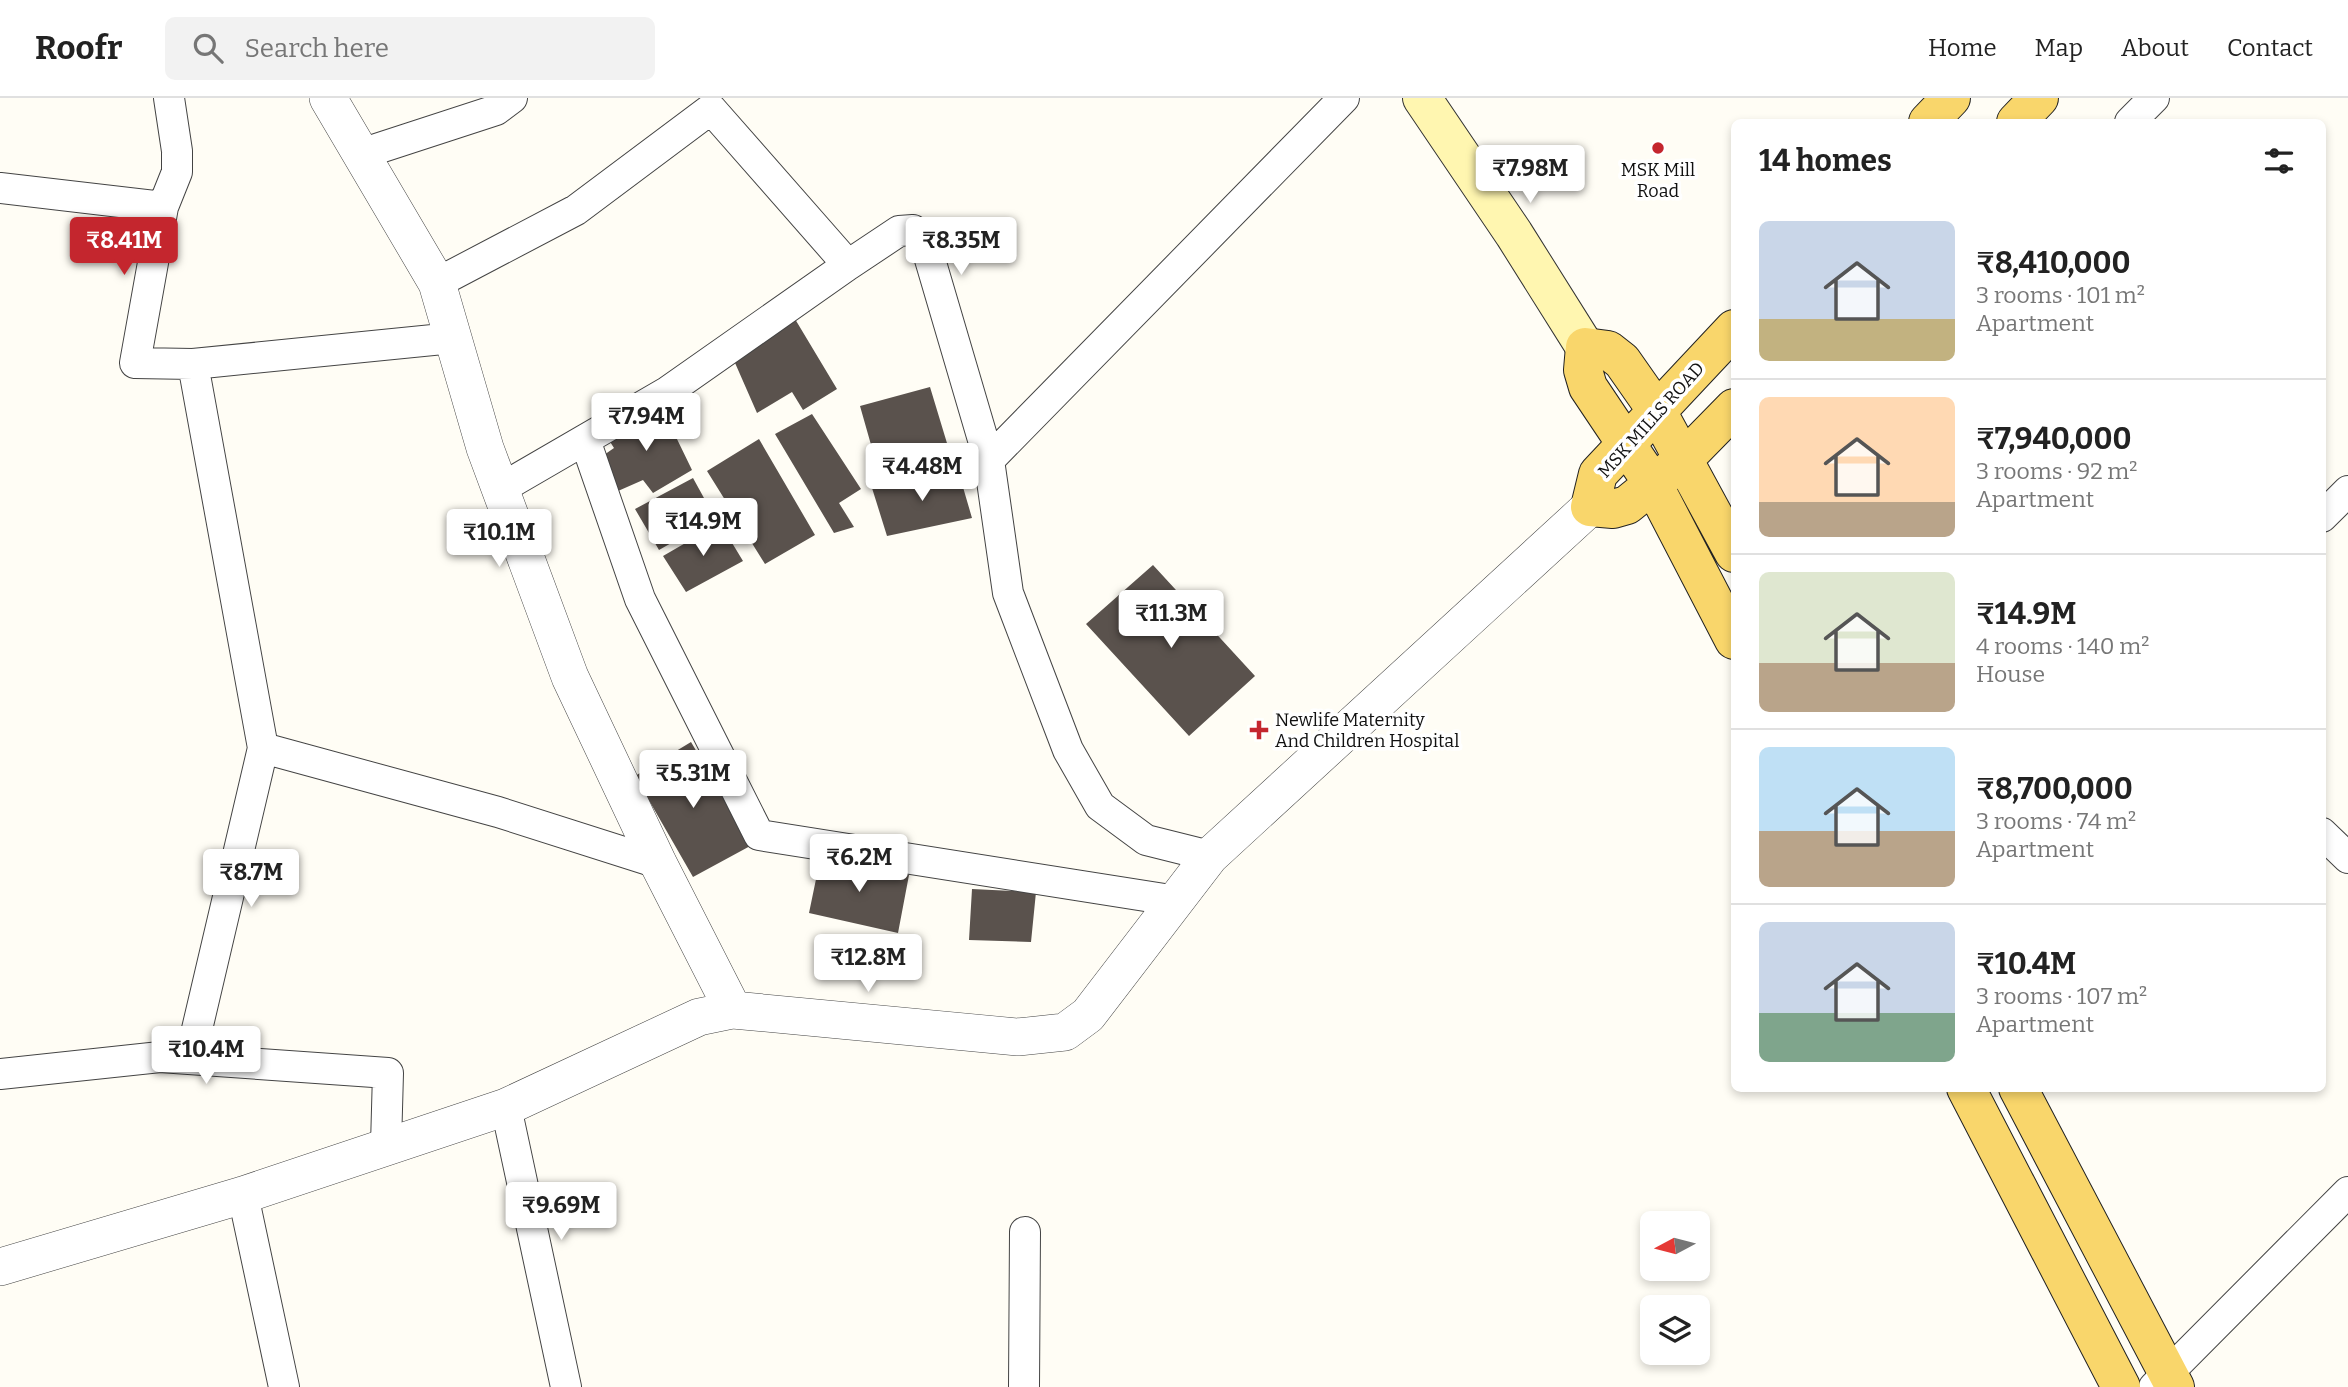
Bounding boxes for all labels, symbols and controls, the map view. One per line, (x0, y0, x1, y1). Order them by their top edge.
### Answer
search box (165, 17, 655, 80)
text: Roofr (35, 28, 123, 68)
icon: search (189, 29, 227, 67)
text: Search here (245, 33, 389, 64)
text: Home (1928, 34, 1997, 62)
text: Map (2035, 34, 2083, 62)
text: About (2121, 34, 2189, 62)
text: Contact (2227, 34, 2313, 62)
marker: MSK Mill Road (1650, 140, 1666, 156)
icon: filters (2260, 142, 2298, 180)
text: 14 homes (1759, 143, 1892, 179)
pin: ₹7.98M (1473, 146, 1587, 205)
text: ₹7.98M (1492, 154, 1568, 182)
place label: MSK Mill Road (1621, 159, 1695, 202)
pin: ₹8.41M (67, 218, 181, 277)
pin: ₹8.35M (904, 218, 1018, 277)
text: ₹8.41M (86, 226, 162, 254)
text: ₹8.35M (922, 226, 1000, 254)
text: ₹8,410,000 (1976, 245, 2131, 281)
icon: home (1815, 249, 1899, 333)
text: 3 rooms · 101 m² (1976, 281, 2145, 309)
text: Apartment (1976, 309, 2094, 337)
street label: MSK MILLS ROAD (1593, 358, 1709, 482)
pin: ₹7.94M (589, 394, 703, 453)
text: ₹7.94M (607, 402, 685, 430)
text: ₹7,940,000 (1976, 421, 2132, 457)
icon: home (1815, 425, 1899, 509)
pin: ₹4.48M (865, 444, 979, 503)
text: ₹4.48M (882, 452, 962, 480)
text: 3 rooms · 92 m² (1976, 457, 2137, 485)
text: Apartment (1976, 485, 2094, 513)
pin: ₹14.9M (646, 498, 760, 558)
text: ₹14.9M (665, 507, 741, 535)
pin: ₹10.1M (442, 510, 556, 569)
text: ₹10.1M (463, 518, 535, 546)
pin: ₹11.3M (1114, 590, 1228, 650)
text: ₹14.9M (1976, 596, 2076, 632)
text: ₹11.3M (1135, 599, 1207, 627)
icon: home (1815, 600, 1899, 684)
text: 4 rooms · 140 m² (1976, 632, 2149, 660)
text: House (1976, 660, 2045, 688)
place label: Newlife Maternity And Children Hospital (1275, 709, 1459, 752)
marker: Newlife Maternity And Children Hospital (1249, 720, 1269, 740)
pin: ₹5.31M (636, 750, 750, 810)
text: ₹5.31M (655, 759, 731, 787)
text: ₹8,700,000 (1976, 771, 2133, 807)
icon: home (1815, 775, 1899, 859)
text: 3 rooms · 74 m² (1976, 807, 2136, 835)
pin: ₹6.2M (810, 834, 908, 894)
text: Apartment (1976, 835, 2094, 863)
text: ₹6.2M (826, 843, 892, 871)
pin: ₹8.7M (202, 850, 300, 909)
text: ₹8.7M (219, 858, 283, 886)
pin: ₹12.8M (811, 934, 925, 994)
text: ₹12.8M (830, 943, 906, 971)
text: ₹10.4M (1976, 946, 2076, 982)
icon: home (1815, 950, 1899, 1034)
text: 3 rooms · 107 m² (1976, 982, 2147, 1010)
text: Apartment (1976, 1010, 2094, 1038)
pin: ₹10.4M (149, 1026, 263, 1086)
text: ₹10.4M (168, 1035, 244, 1063)
pin: ₹9.69M (504, 1182, 618, 1242)
text: ₹9.69M (522, 1191, 600, 1219)
north arrow (1640, 1211, 1710, 1281)
map controls (1640, 1211, 1710, 1365)
button: layers (1640, 1295, 1710, 1365)

